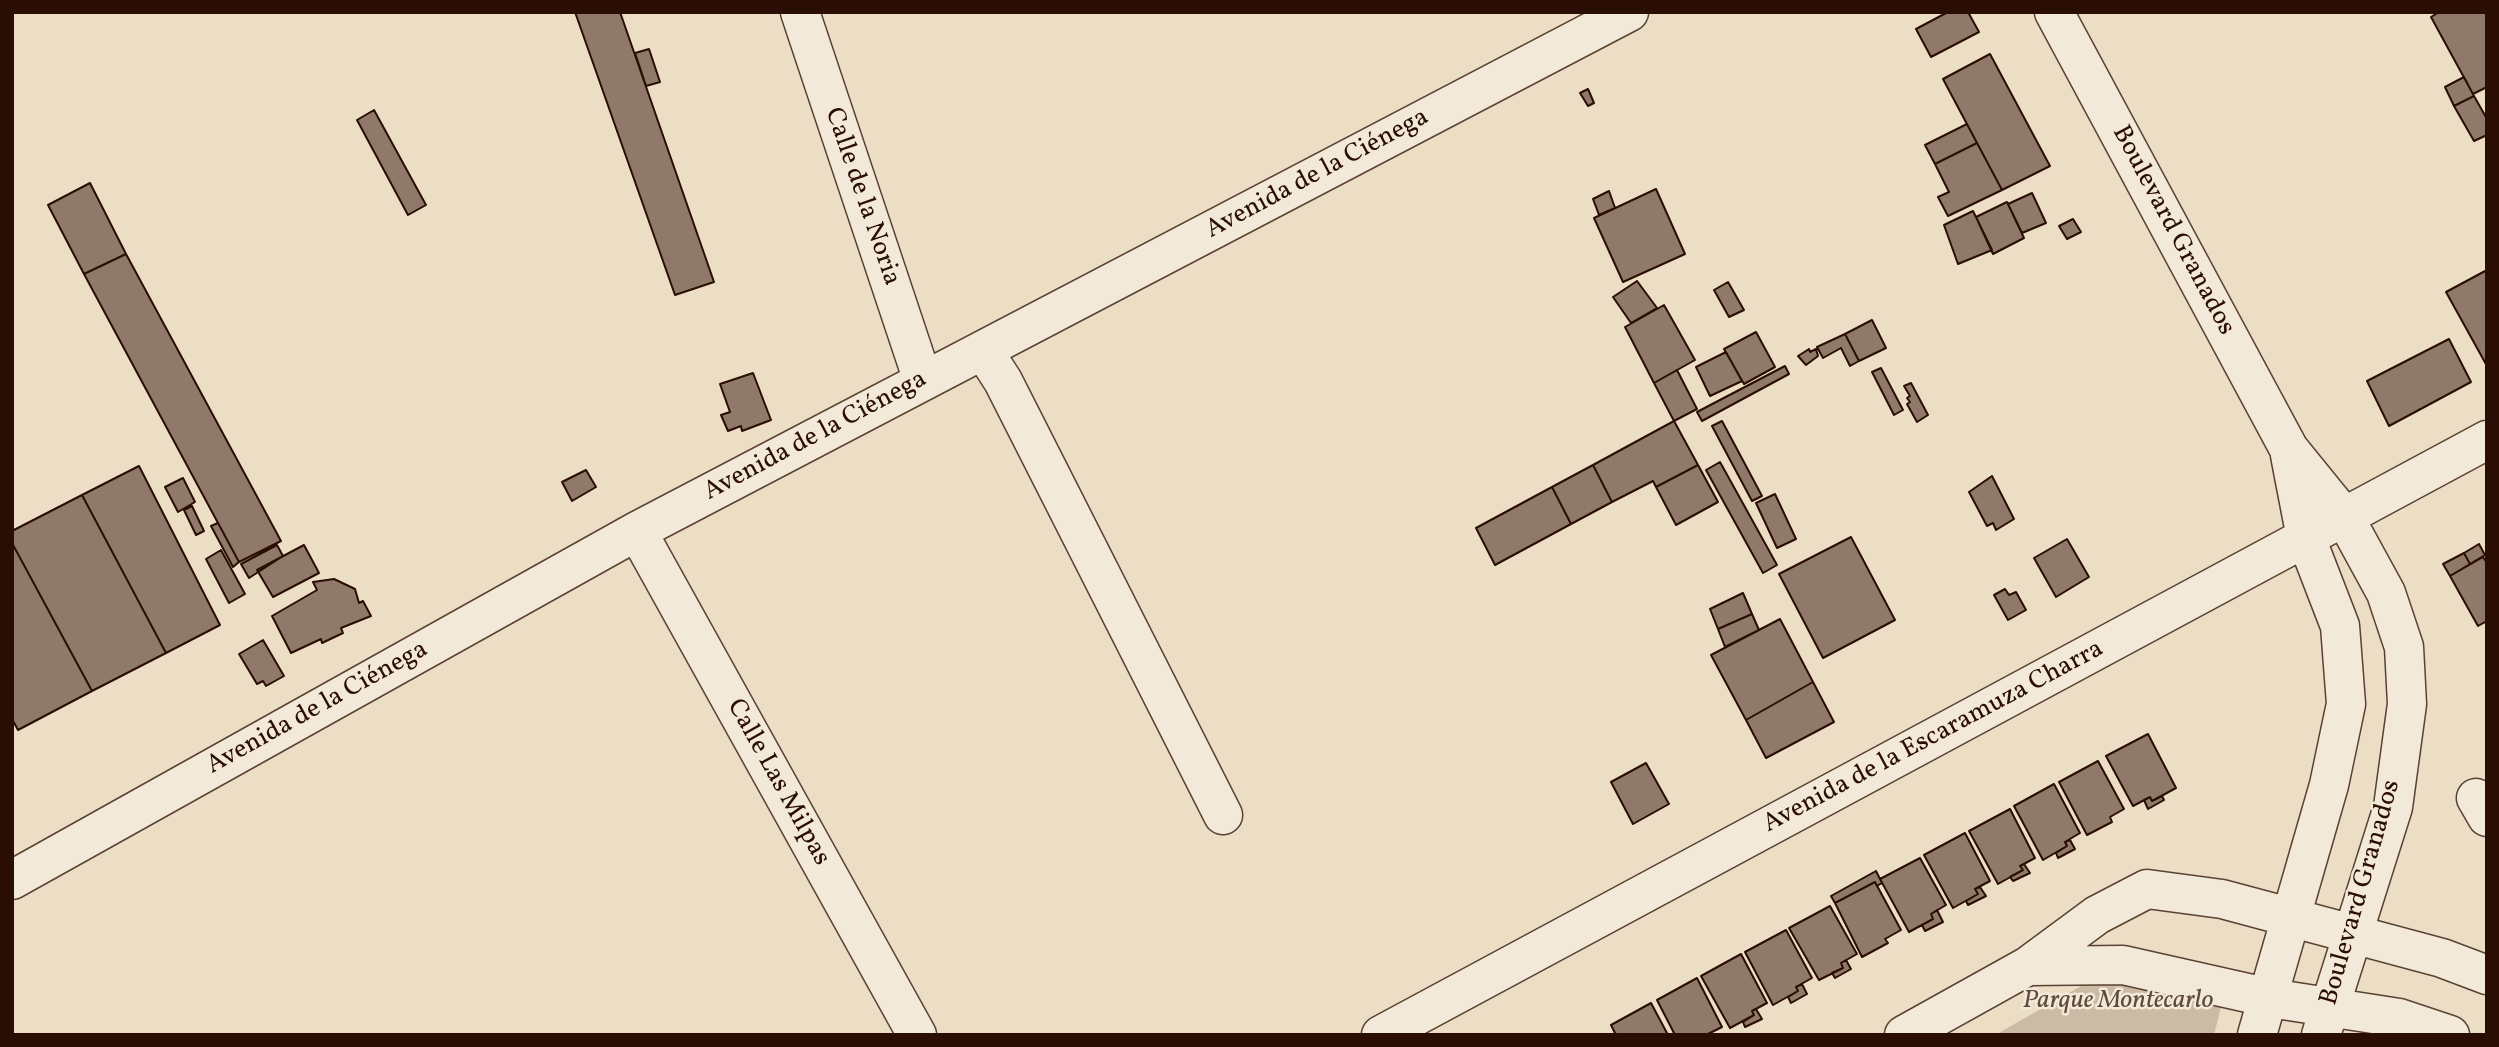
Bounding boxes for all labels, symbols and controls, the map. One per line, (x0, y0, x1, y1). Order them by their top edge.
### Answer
street label: Avenida de la Ciénega (1201, 103, 1435, 247)
street label: Calle de la Noria (816, 104, 906, 290)
street label: Boulevard Granados (2104, 121, 2240, 341)
street label: Avenida de la Ciénega (699, 365, 933, 509)
street label: Avenida de la Ciénega (202, 635, 434, 783)
street label: Avenida de la Escaramuza Charra (1758, 635, 2110, 841)
street label: Calle Las Milpas (718, 694, 836, 872)
street label: Boulevard Granados (2315, 777, 2409, 1009)
park label: Parque Montecarlo (2023, 986, 2213, 1018)

